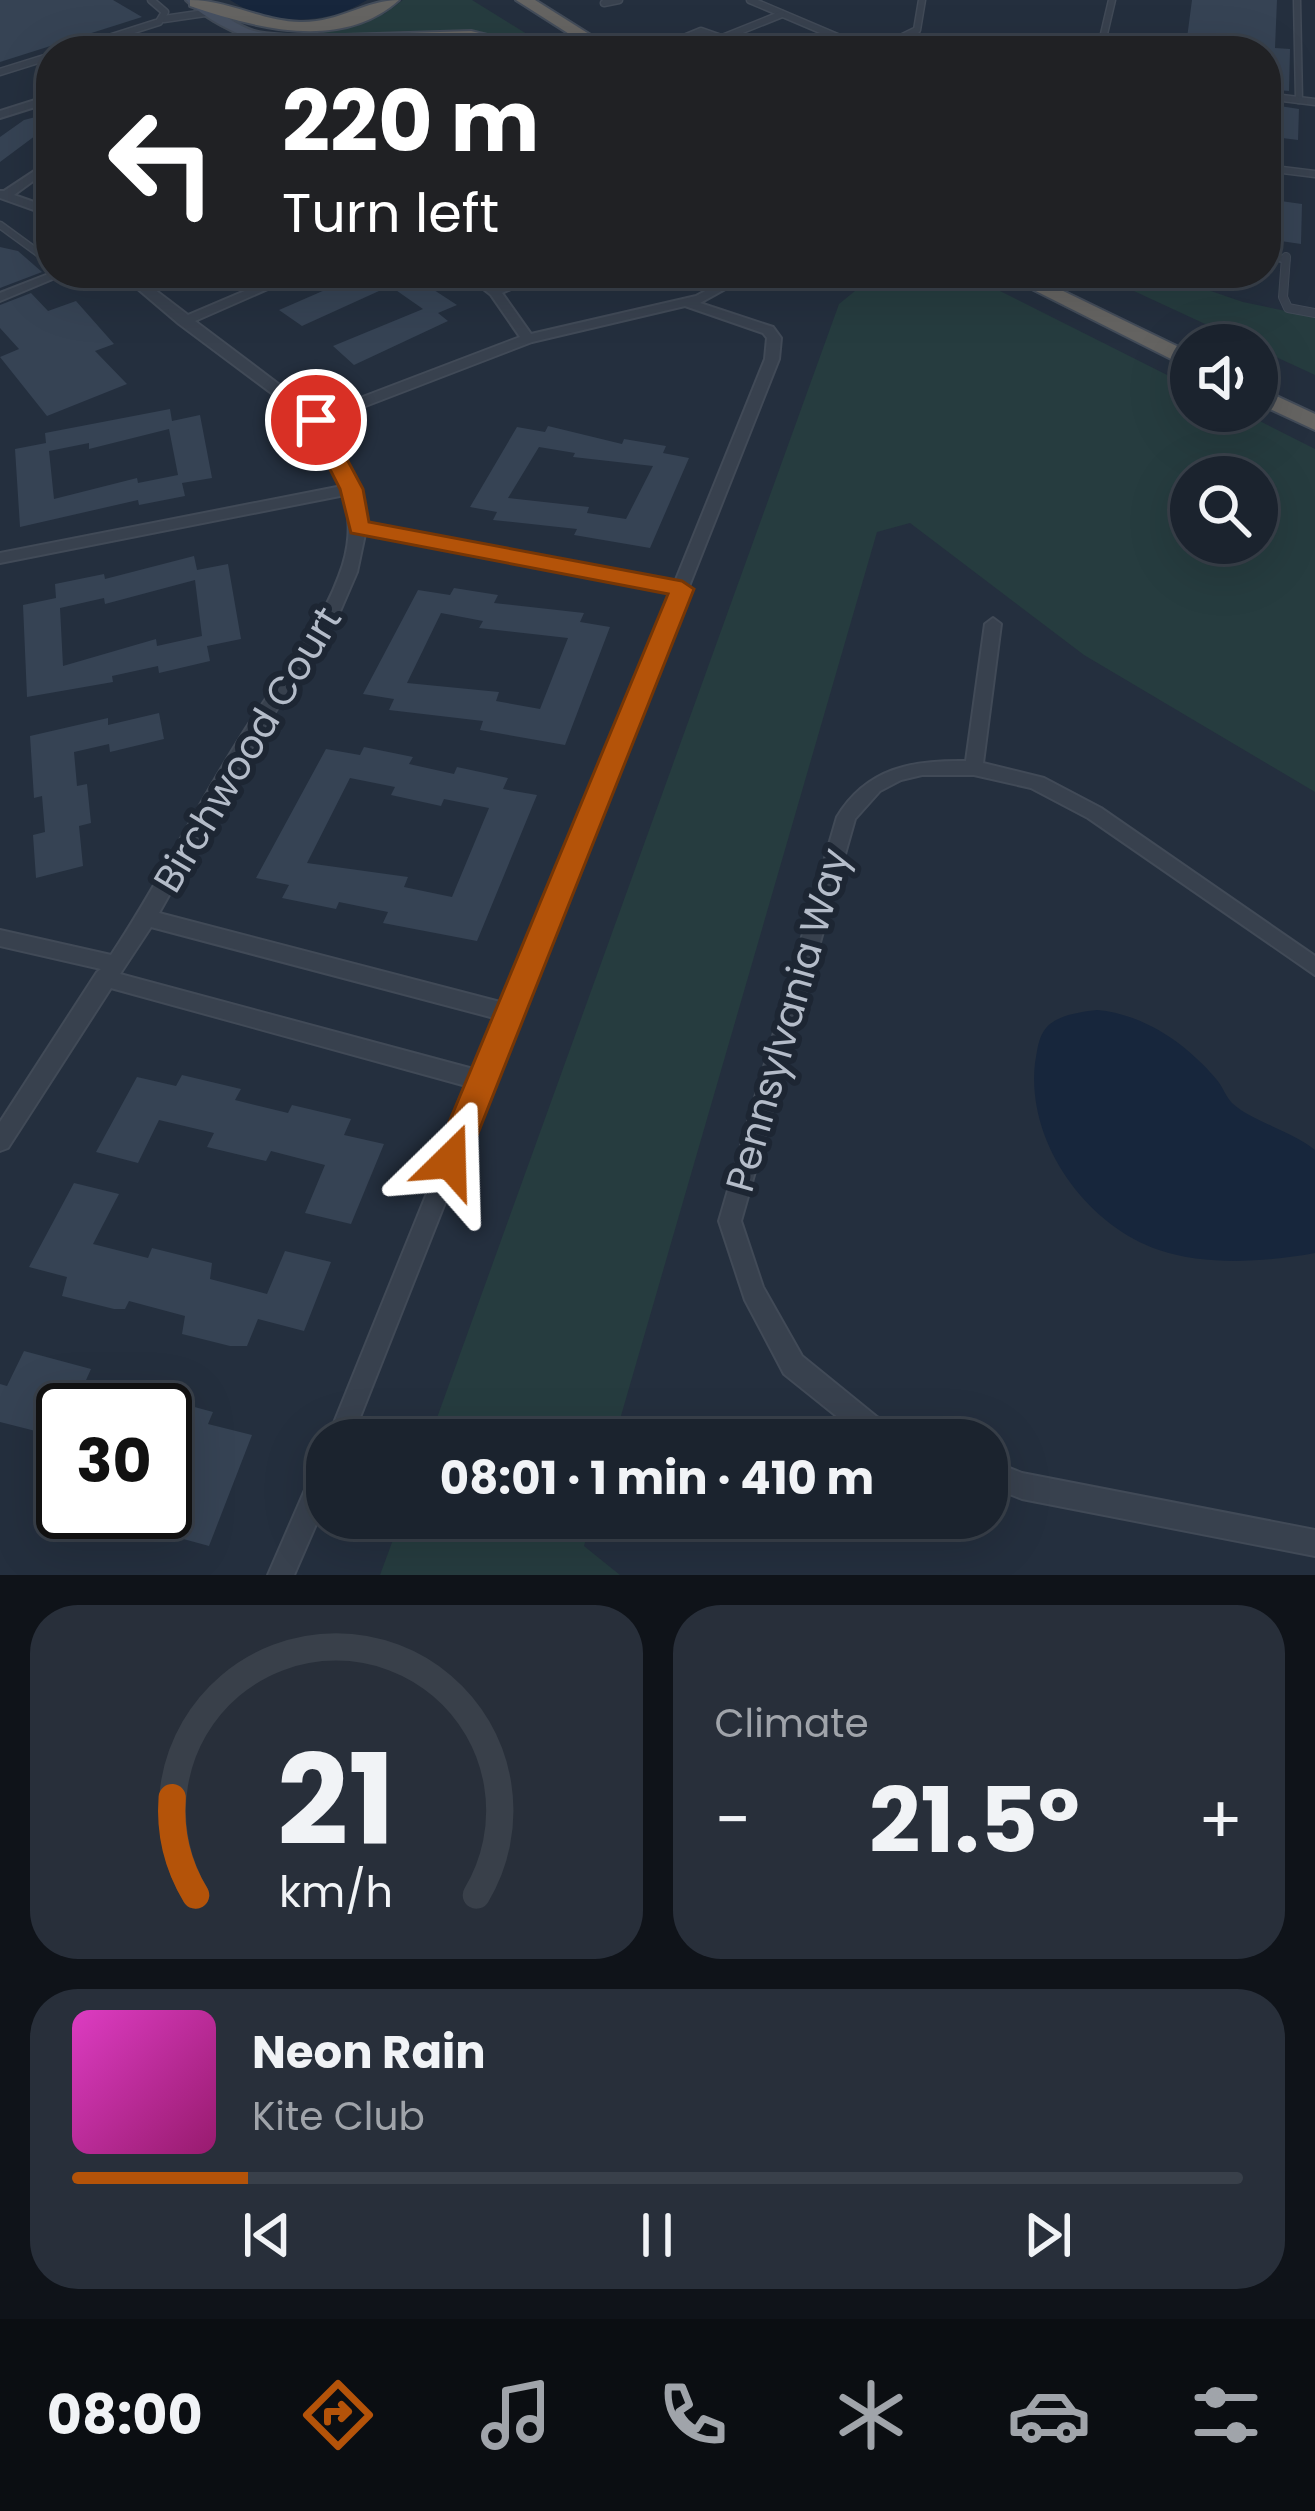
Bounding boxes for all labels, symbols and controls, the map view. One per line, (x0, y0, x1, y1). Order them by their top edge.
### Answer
text: 220 m (282, 63, 539, 180)
icon: left (84, 84, 240, 240)
text: Turn left (282, 175, 499, 251)
map controls (1170, 324, 1278, 564)
button: sound (1170, 324, 1278, 432)
pin (265, 369, 367, 471)
icon: arrive (283, 387, 349, 453)
button: search (1170, 456, 1278, 564)
street label: Birchwood Court (140, 596, 354, 902)
street label: Pennsylvania Way (712, 842, 863, 1198)
position arrow (387, 1098, 513, 1224)
speed limit sign: 30 (36, 1383, 192, 1539)
text: 08:01 · 1 min · 410 m (440, 1447, 874, 1510)
text: Climate (715, 1696, 869, 1751)
text: 21 (277, 1713, 395, 1888)
text: 21.5° (869, 1757, 1080, 1884)
text: − (715, 1774, 751, 1866)
text: + (1198, 1774, 1243, 1866)
text: km/h (279, 1862, 393, 1922)
text: Neon Rain (252, 2021, 486, 2084)
text: Kite Club (252, 2089, 425, 2144)
icon: previous (234, 2202, 300, 2268)
icon: pause (624, 2202, 690, 2268)
icon: next (1015, 2202, 1081, 2268)
icon: directions (296, 2373, 380, 2457)
icon: music (474, 2373, 558, 2457)
icon: phone (651, 2373, 735, 2457)
icon: climate (829, 2373, 913, 2457)
icon: car (1007, 2373, 1091, 2457)
icon: filters (1184, 2373, 1268, 2457)
text: 08:00 (47, 2377, 203, 2453)

